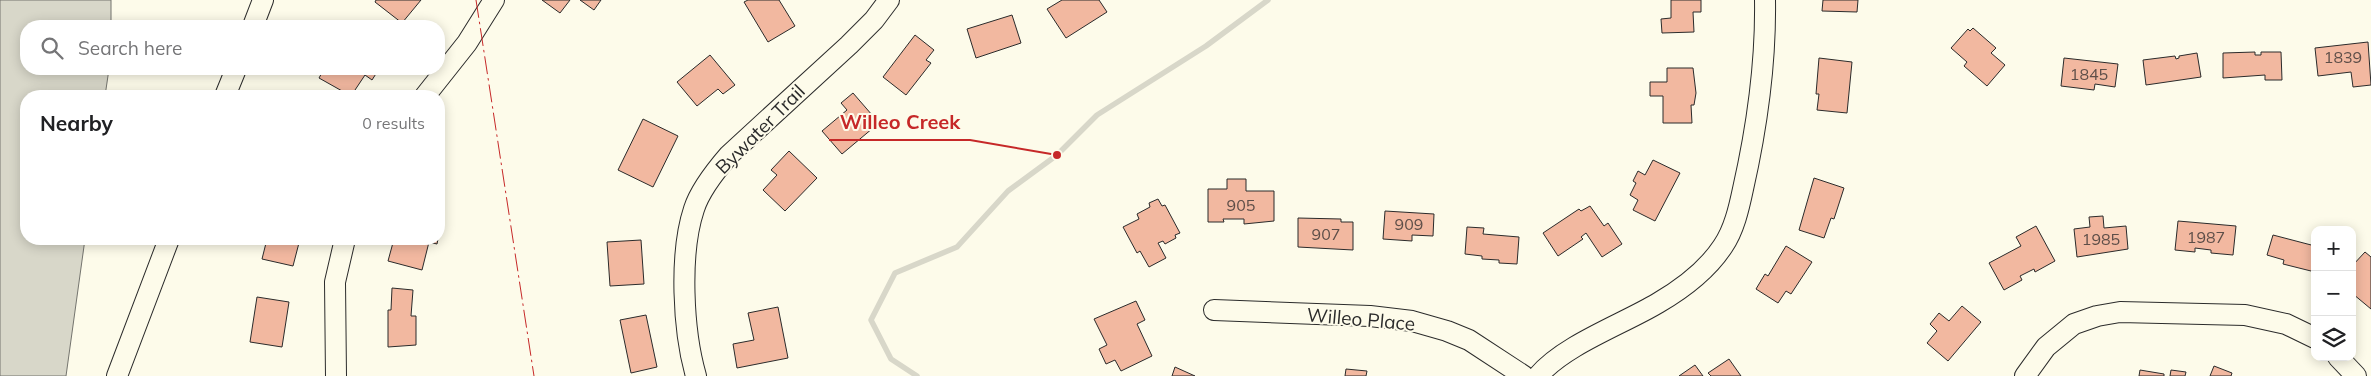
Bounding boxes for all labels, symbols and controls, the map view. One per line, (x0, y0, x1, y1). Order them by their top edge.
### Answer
search box (20, 20, 445, 75)
icon: search (38, 34, 66, 62)
text: Search here (78, 36, 182, 60)
house number: 1839 (2324, 47, 2362, 67)
house number: 1845 (2070, 64, 2108, 84)
street label: Bywater Trail (710, 79, 810, 179)
callout: Willeo Creek (829, 105, 970, 140)
text: Willeo Creek (840, 109, 961, 134)
text: Nearby (40, 110, 113, 136)
text: 0 results (362, 113, 425, 133)
house number: 905 (1227, 195, 1255, 215)
house number: 909 (1395, 214, 1423, 234)
house number: 907 (1312, 224, 1340, 244)
map controls (2311, 226, 2356, 361)
button: + (2311, 226, 2356, 271)
house number: 1987 (2187, 227, 2225, 247)
house number: 1985 (2082, 229, 2120, 249)
button: − (2311, 271, 2356, 316)
street label: Willeo Place (1306, 302, 1416, 336)
button: layers (2311, 316, 2356, 361)

